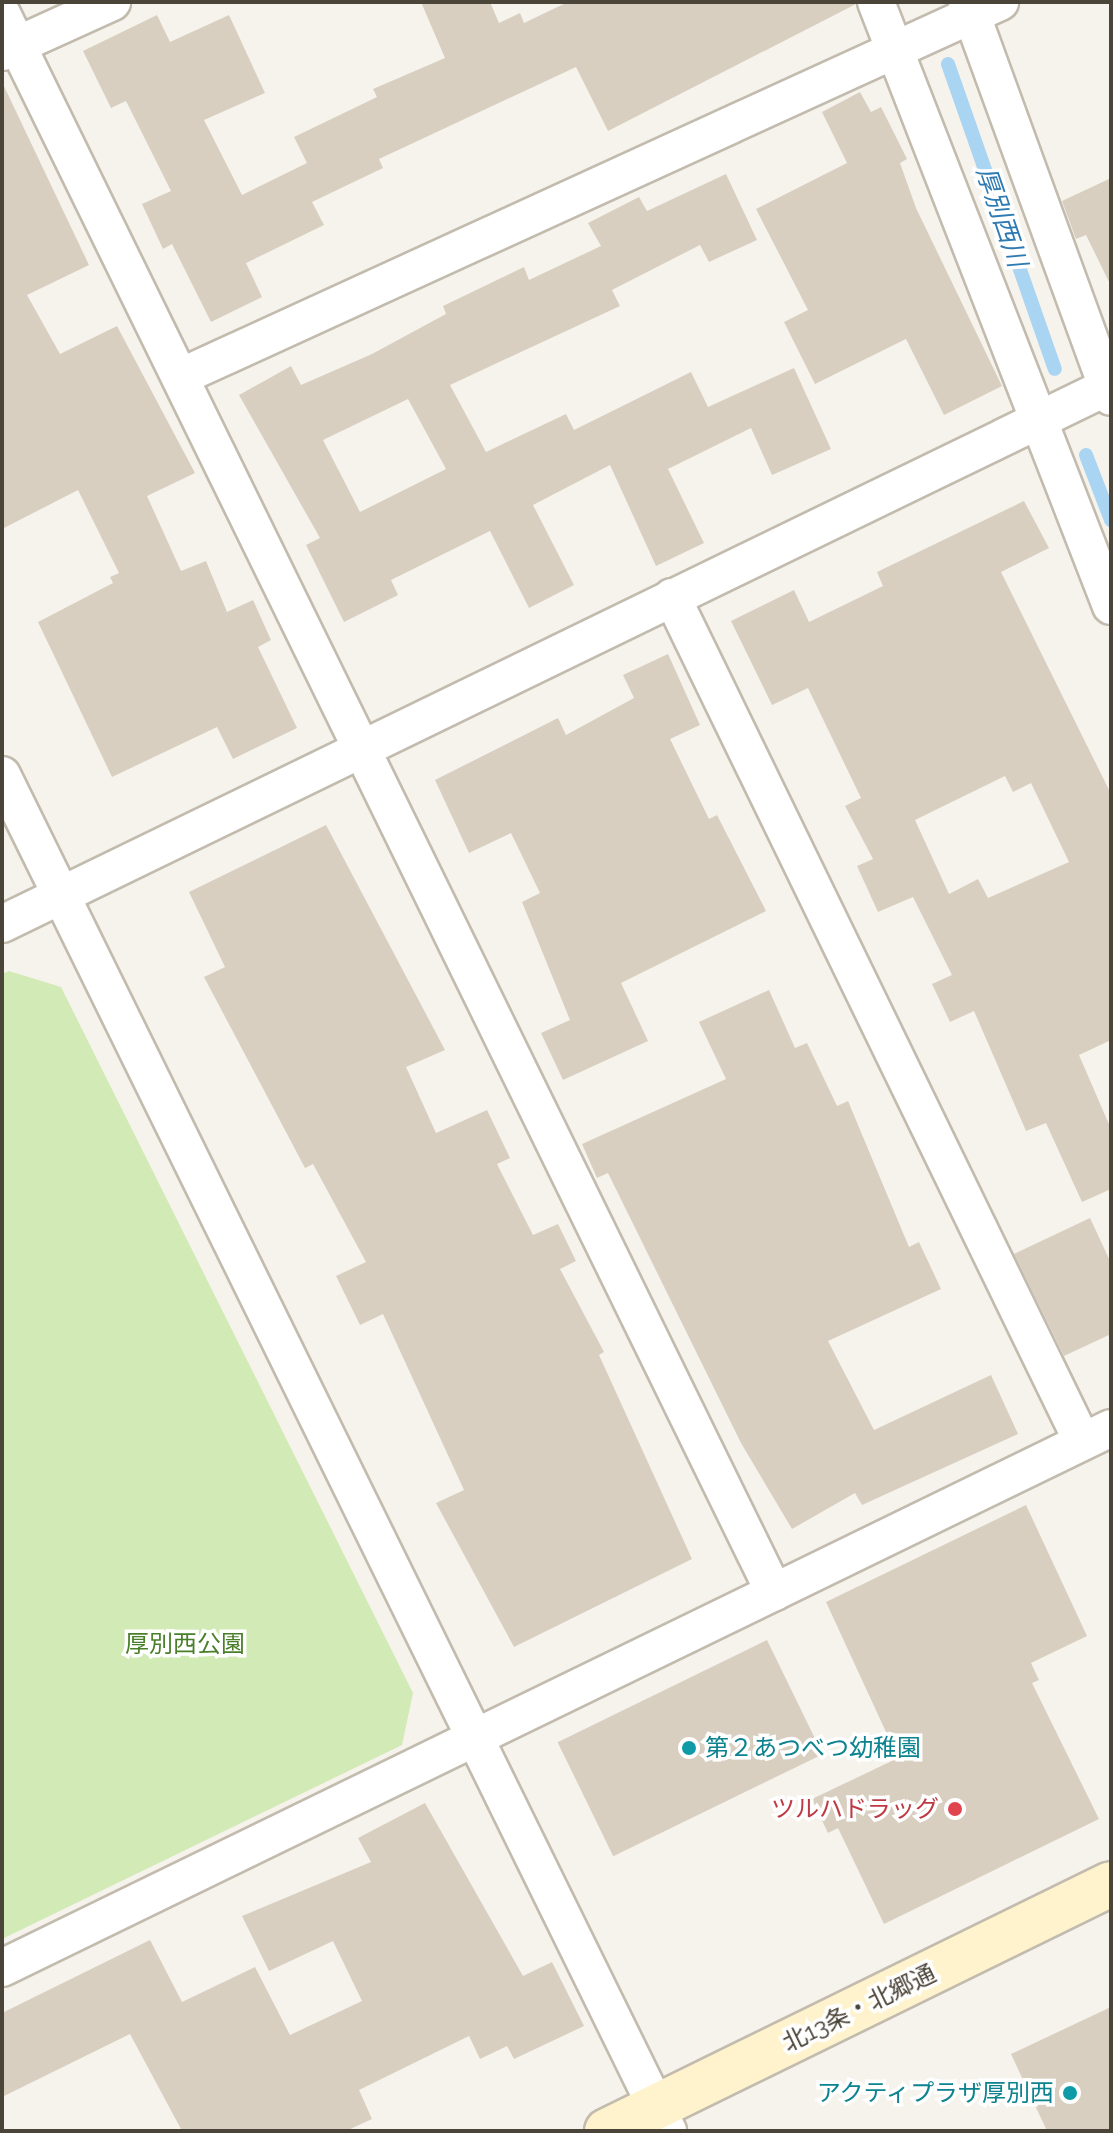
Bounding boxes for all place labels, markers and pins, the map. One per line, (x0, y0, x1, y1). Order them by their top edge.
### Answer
place label: 第２あつべつ幼稚園 (705, 1734, 921, 1762)
marker: 第２あつべつ幼稚園 (680, 1739, 698, 1757)
place label: ツルハドラッグ (771, 1795, 939, 1823)
marker: ツルハドラッグ (946, 1800, 964, 1818)
place label: アクティプラザ厚別西 (814, 2079, 1054, 2107)
marker: アクティプラザ厚別西 (1061, 2084, 1079, 2102)

